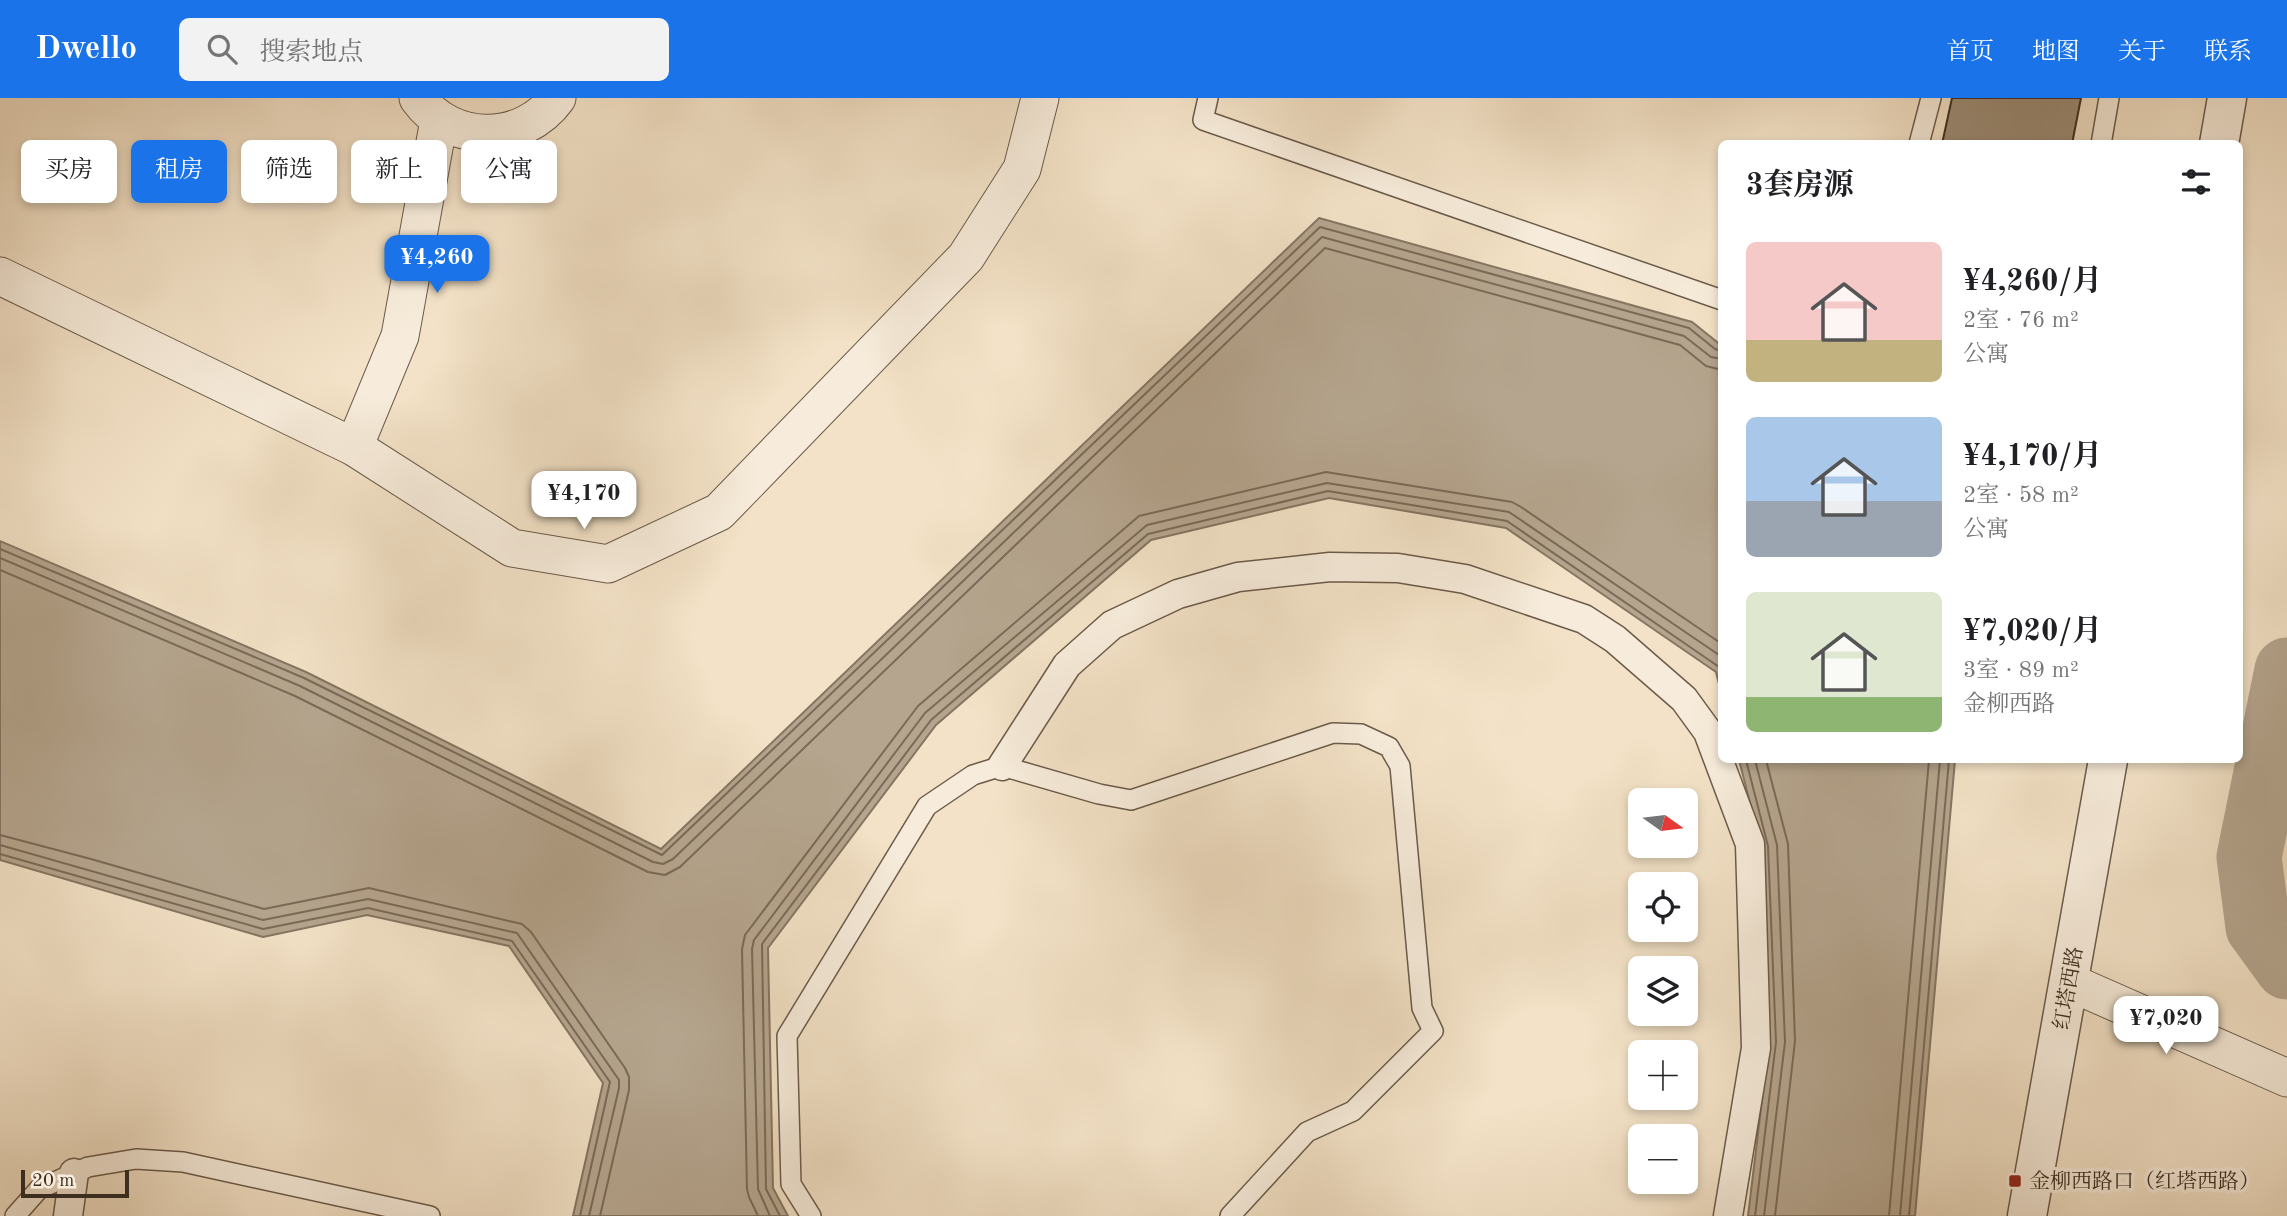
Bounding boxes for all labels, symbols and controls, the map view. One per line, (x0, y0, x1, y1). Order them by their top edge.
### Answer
search box (179, 18, 669, 81)
icon: search (203, 30, 241, 68)
text: Dwello (35, 33, 137, 66)
text: 搜索地点 (259, 40, 363, 66)
text: 首页 (1946, 41, 1994, 65)
text: 地图 (2032, 41, 2080, 65)
text: 关于 (2118, 41, 2166, 65)
text: 联系 (2204, 41, 2252, 65)
chip: 买房 (21, 140, 117, 203)
chip: 租房 (131, 140, 227, 203)
chip: 筛选 (241, 140, 337, 203)
chip: 新上 (351, 140, 447, 203)
chip: 公寓 (461, 140, 557, 203)
icon: filters (2177, 163, 2215, 201)
text: 3套房源 (1746, 171, 1853, 201)
pin: ¥4,260 (380, 236, 494, 295)
text: ¥4,260 (400, 246, 474, 269)
text: ¥4,260/月 (1963, 267, 2102, 297)
icon: home (1802, 270, 1886, 354)
text: 2室 · 76 m² (1963, 309, 2079, 332)
text: 公寓 (1963, 343, 2009, 366)
text: ¥4,170/月 (1963, 442, 2102, 472)
icon: home (1802, 445, 1886, 529)
pin: ¥4,170 (527, 472, 641, 531)
text: ¥4,170 (547, 482, 621, 505)
text: 2室 · 58 m² (1963, 484, 2079, 507)
text: 公寓 (1963, 518, 2009, 541)
text: ¥7,020/月 (1963, 617, 2102, 647)
icon: home (1802, 620, 1886, 704)
text: 3室 · 89 m² (1963, 659, 2079, 682)
text: 金柳西路 (1963, 693, 2055, 716)
north arrow (1628, 788, 1698, 858)
map controls (1628, 788, 1698, 1194)
button: locate (1628, 872, 1698, 942)
street label: 红塔西路 (2050, 945, 2087, 1031)
button: layers (1628, 956, 1698, 1026)
pin: ¥7,020 (2109, 996, 2223, 1056)
text: ¥7,020 (2129, 1007, 2203, 1030)
button: + (1628, 1040, 1698, 1110)
button: − (1628, 1124, 1698, 1194)
scale bar (21, 1167, 130, 1199)
place label: 金柳西路口（红塔西路） (2029, 1170, 2260, 1193)
text: 20 m (32, 1172, 74, 1191)
marker: 金柳西路口（红塔西路） (2007, 1173, 2023, 1189)

